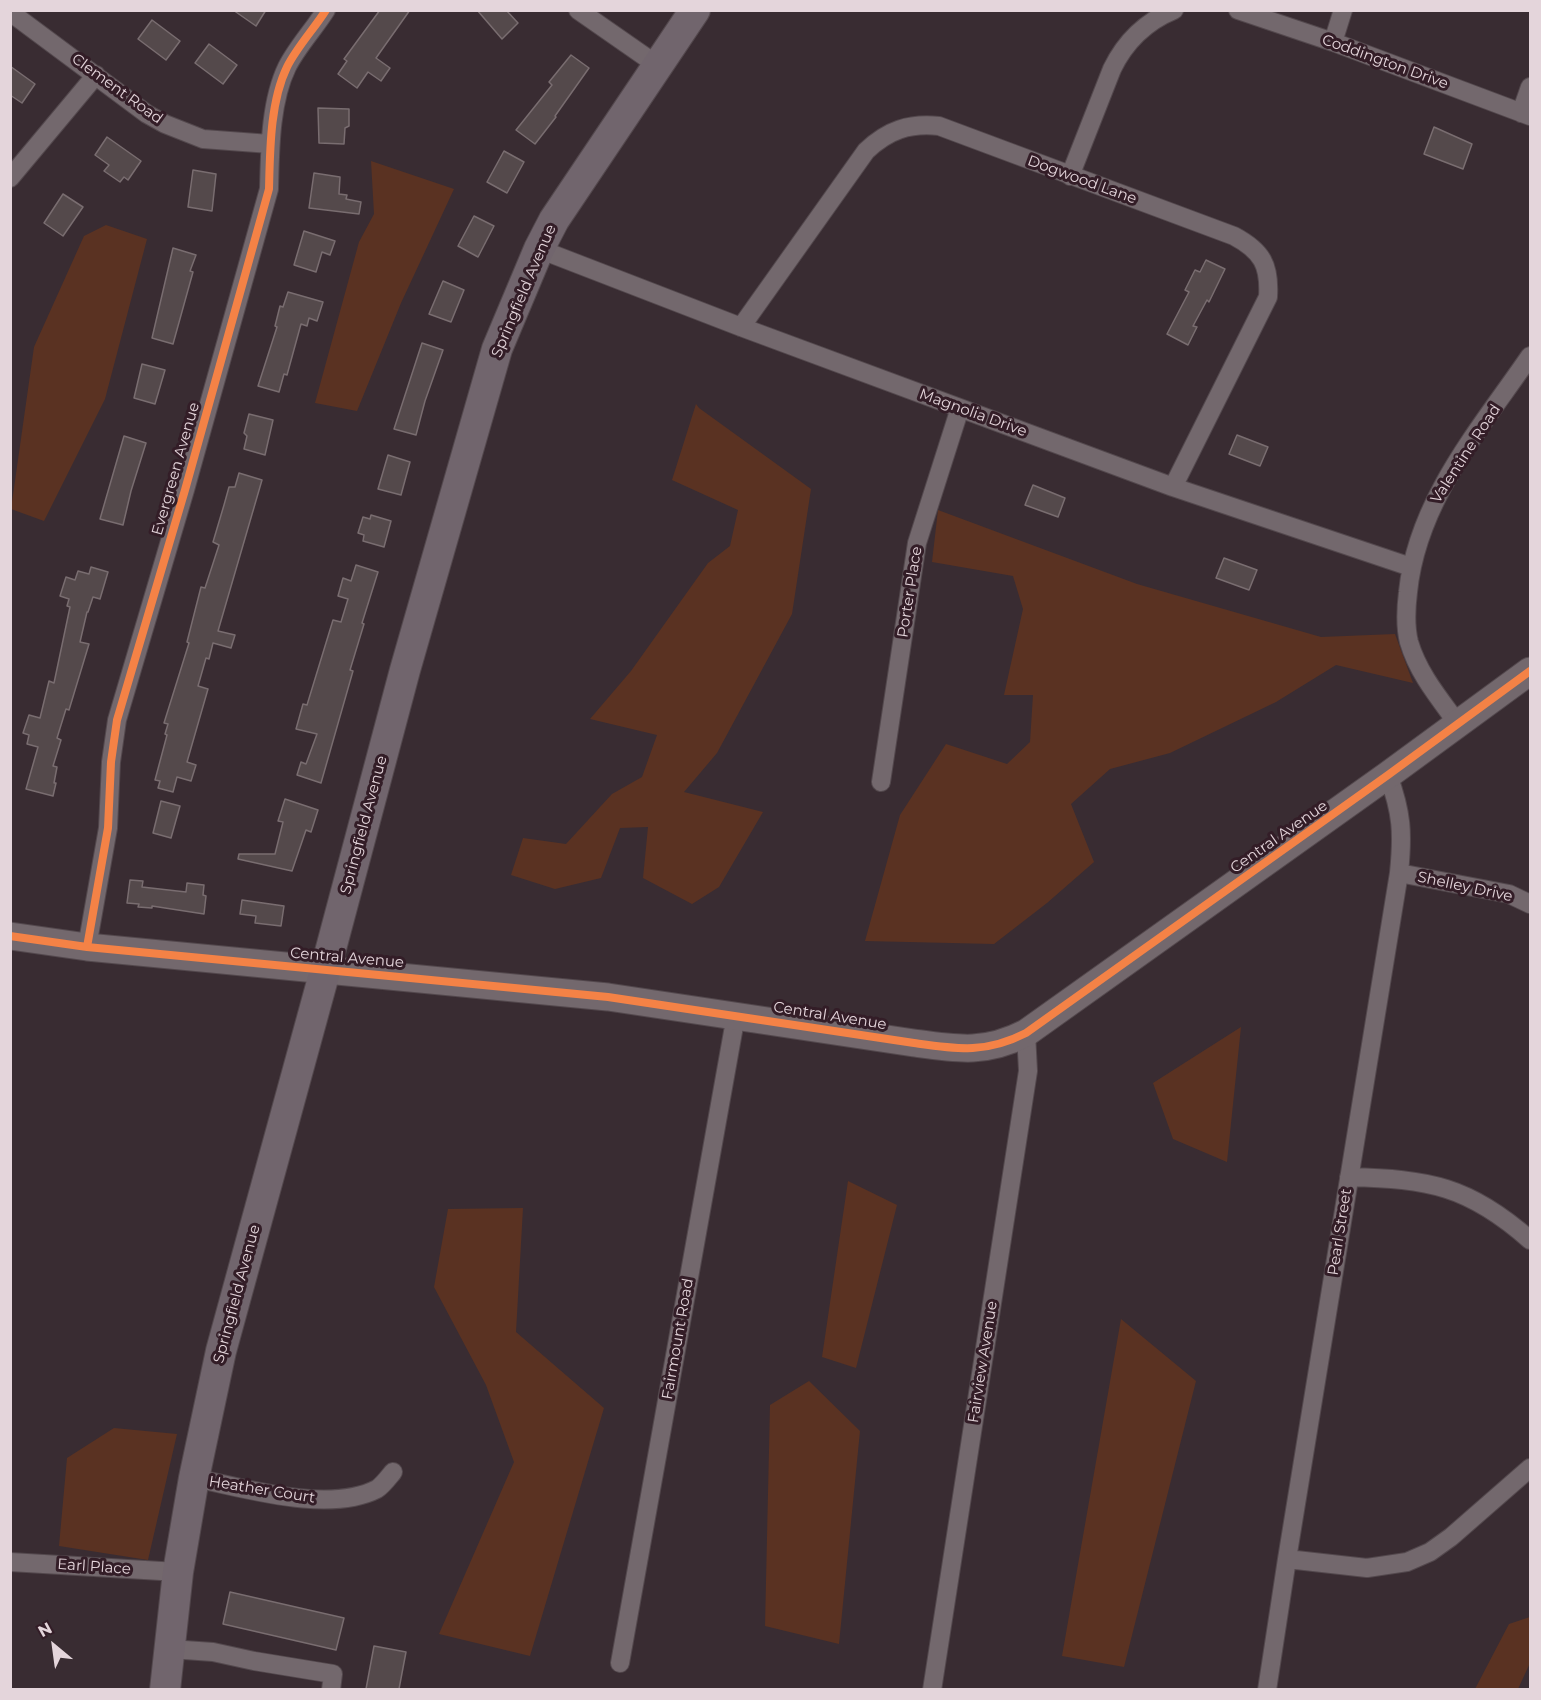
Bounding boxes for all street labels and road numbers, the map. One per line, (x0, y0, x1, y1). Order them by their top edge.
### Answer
street label: Coddington Drive (1319, 31, 1451, 93)
street label: Clement Road (68, 50, 166, 128)
street label: Dogwood Lane (1025, 152, 1139, 208)
street label: Springfield Avenue (488, 222, 560, 360)
street label: Magnolia Drive (917, 385, 1029, 441)
street label: Evergreen Avenue (148, 400, 204, 538)
street label: Valentine Road (1427, 401, 1505, 507)
street label: Porter Place (894, 545, 926, 639)
street label: Springfield Avenue (337, 754, 391, 896)
street label: Central Avenue (1227, 797, 1331, 877)
street label: Shelley Drive (1416, 868, 1514, 906)
street label: Central Avenue (289, 944, 405, 972)
street label: Central Avenue (772, 998, 888, 1034)
street label: Pearl Street (1324, 1187, 1356, 1277)
street label: Springfield Avenue (210, 1223, 264, 1365)
street label: Fairmount Road (658, 1277, 698, 1401)
street label: Fairview Avenue (964, 1300, 1002, 1424)
street label: Heather Court (208, 1473, 316, 1507)
street label: Earl Place (57, 1555, 131, 1579)

